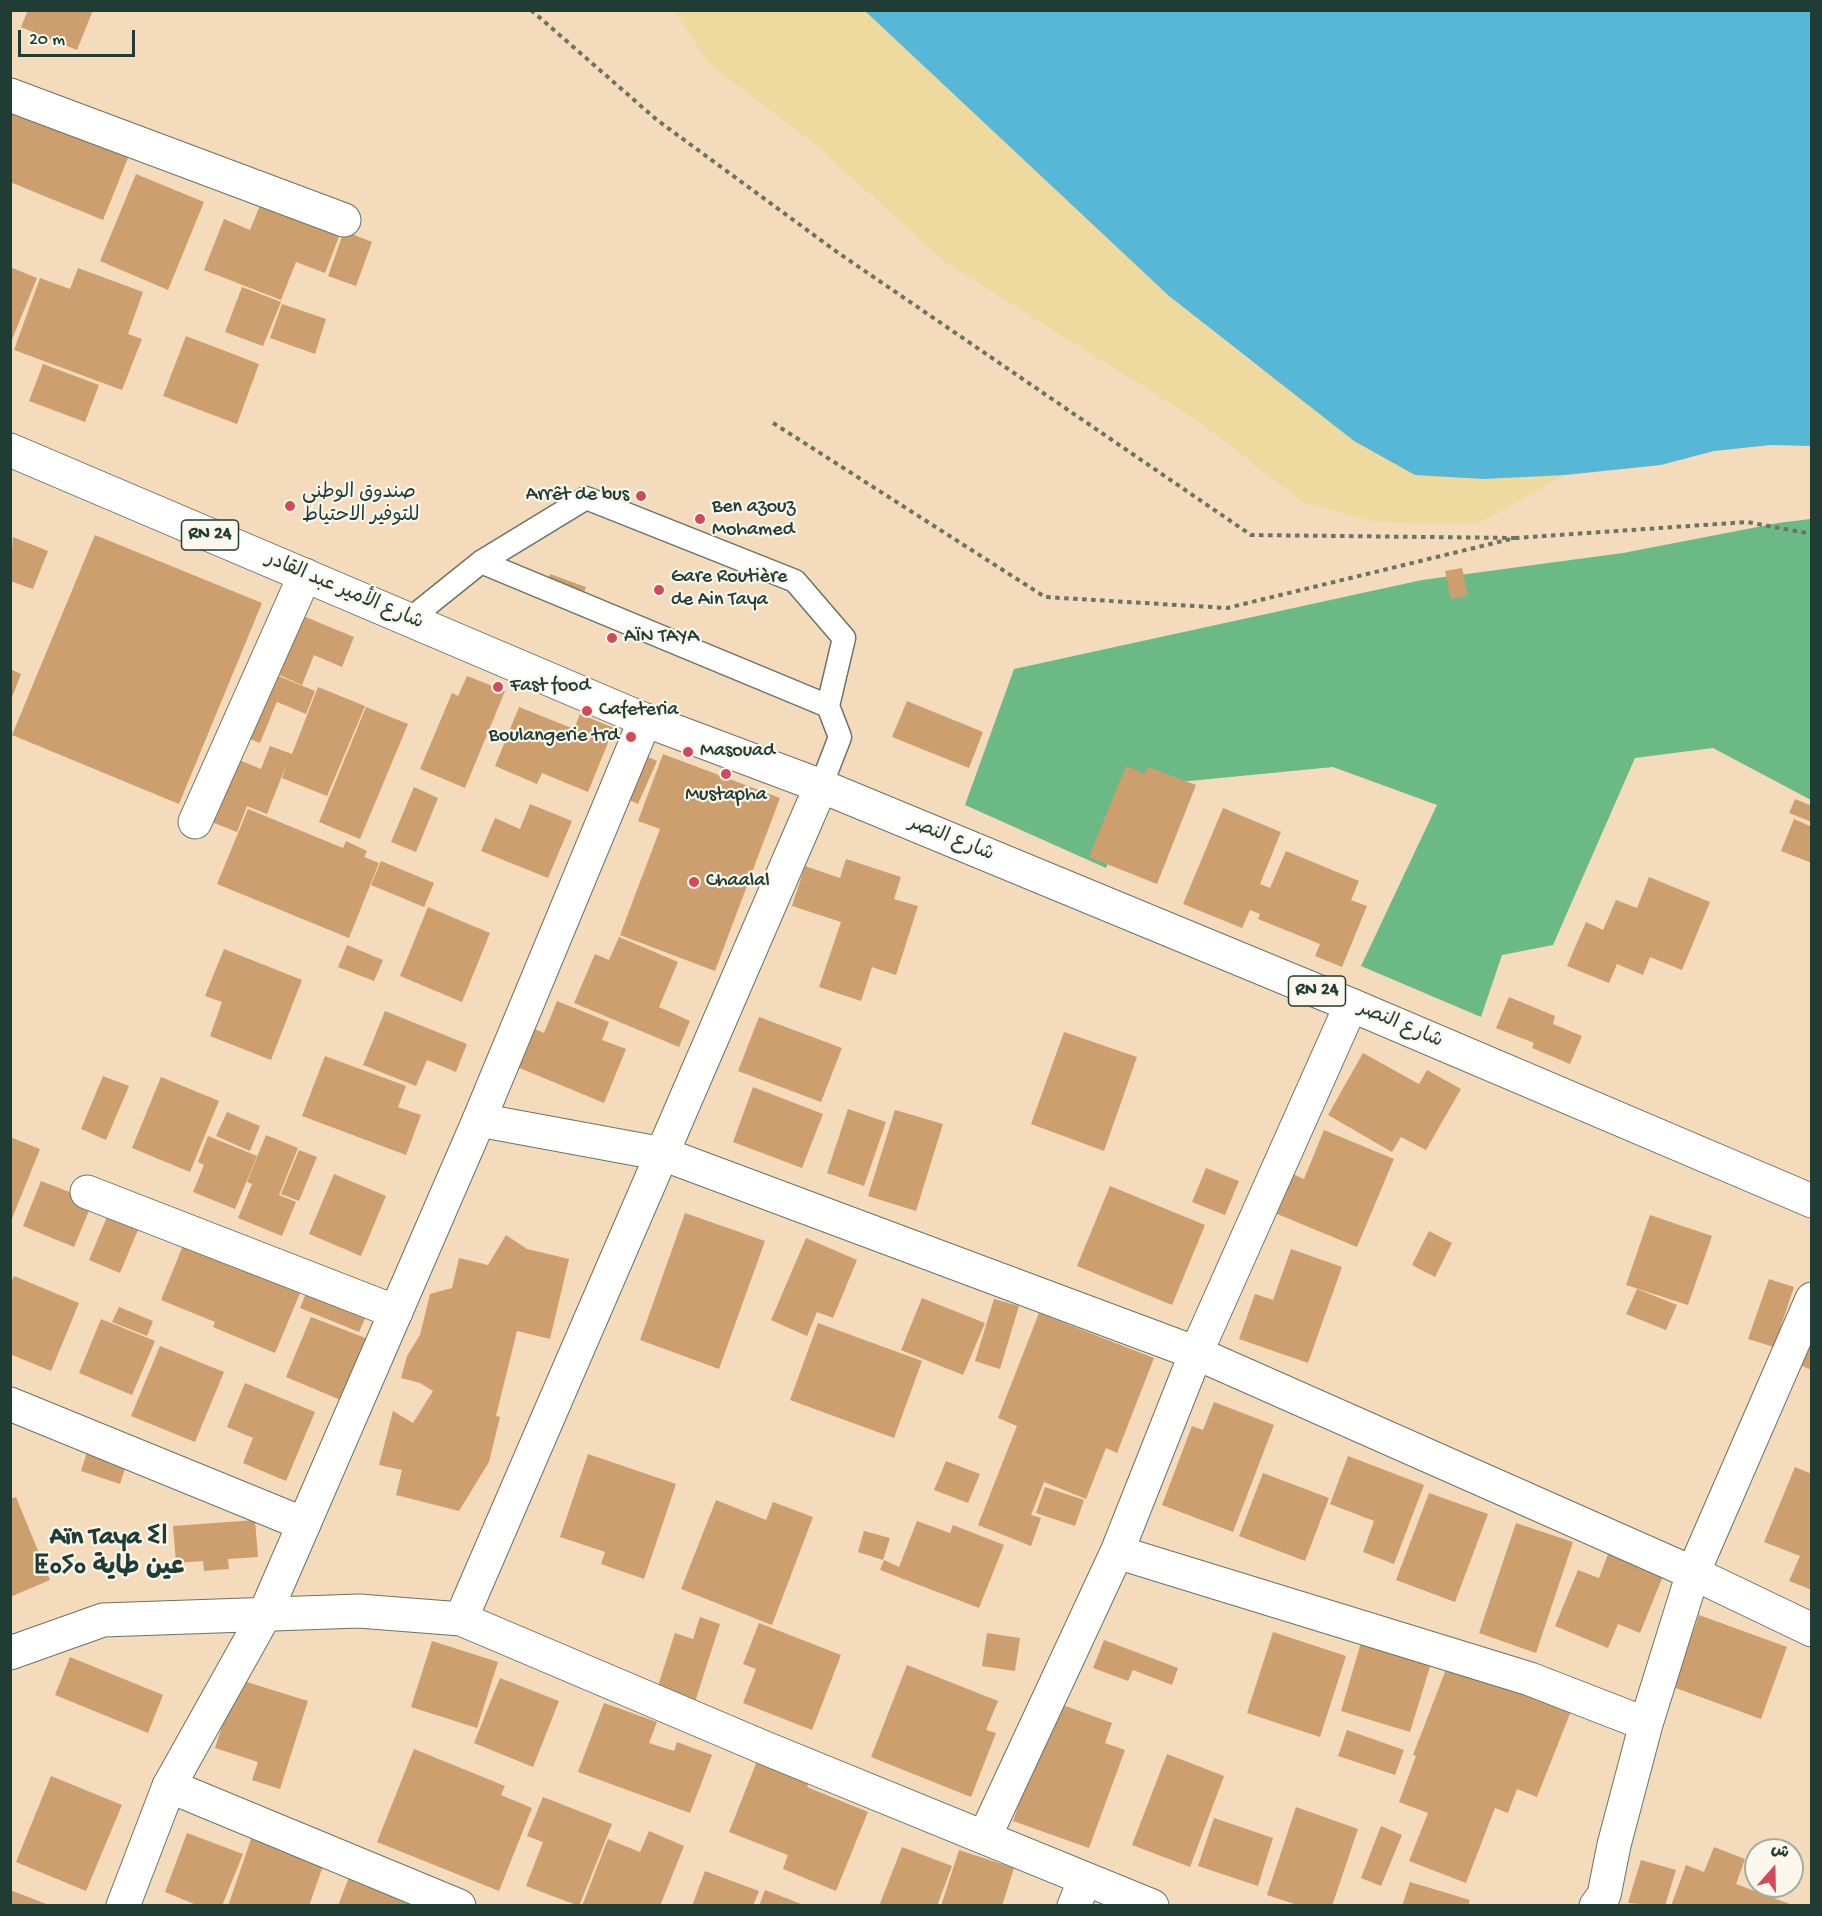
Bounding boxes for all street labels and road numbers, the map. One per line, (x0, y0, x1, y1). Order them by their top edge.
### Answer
road number: RN 24 (182, 520, 238, 550)
street label: شارع الأمير عبد القادر (261, 548, 427, 636)
street label: شارع النصر (905, 812, 997, 868)
road number: RN 24 (1288, 976, 1346, 1006)
street label: شارع النصر (1354, 997, 1446, 1055)

